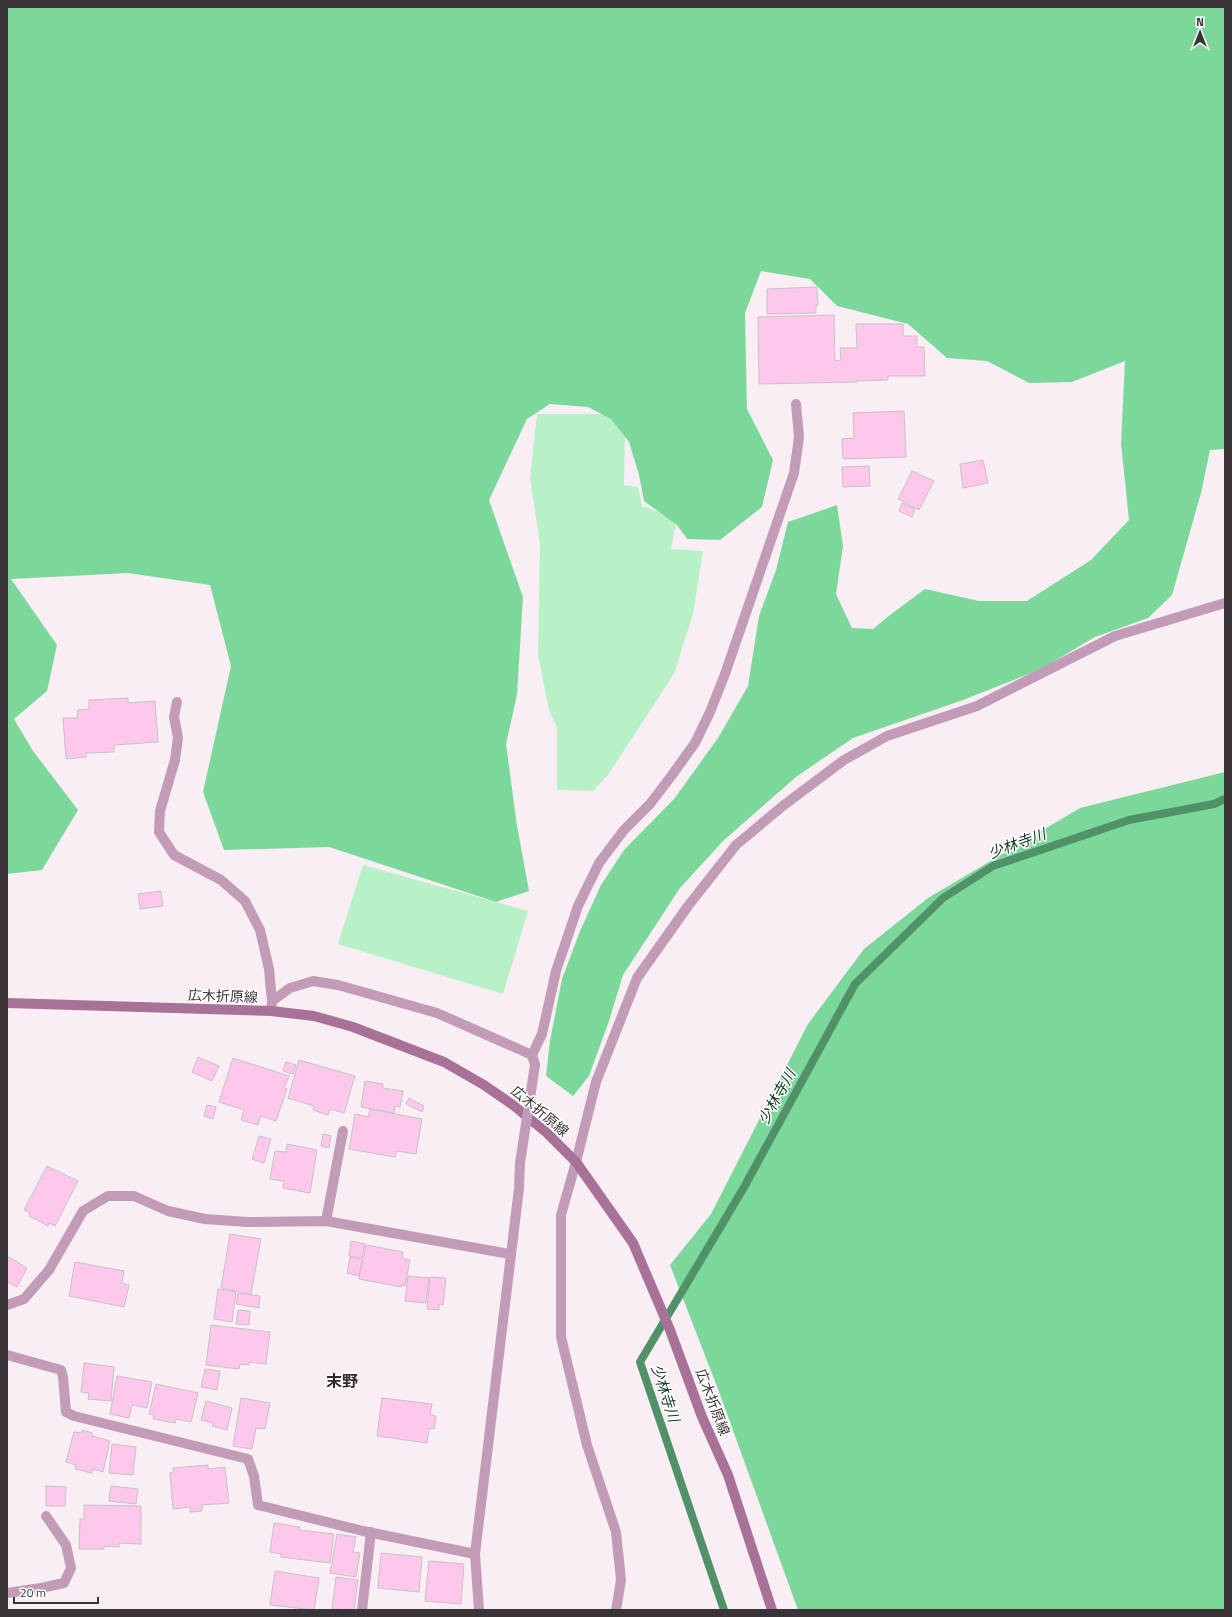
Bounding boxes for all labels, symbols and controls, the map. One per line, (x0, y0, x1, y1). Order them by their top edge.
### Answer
north arrow (1180, 12, 1220, 52)
text: N (1196, 14, 1204, 30)
water label: 少林寺川 (985, 822, 1051, 865)
street label: 広木折原線 (188, 984, 258, 1007)
water label: 少林寺川 (752, 1063, 802, 1129)
street label: 広木折原線 (507, 1080, 574, 1141)
water label: 少林寺川 (645, 1361, 686, 1427)
street label: 広木折原線 (691, 1365, 736, 1438)
district label: 末野 (326, 1369, 358, 1393)
scale bar (14, 1579, 98, 1605)
text: 20 m (20, 1583, 46, 1602)

